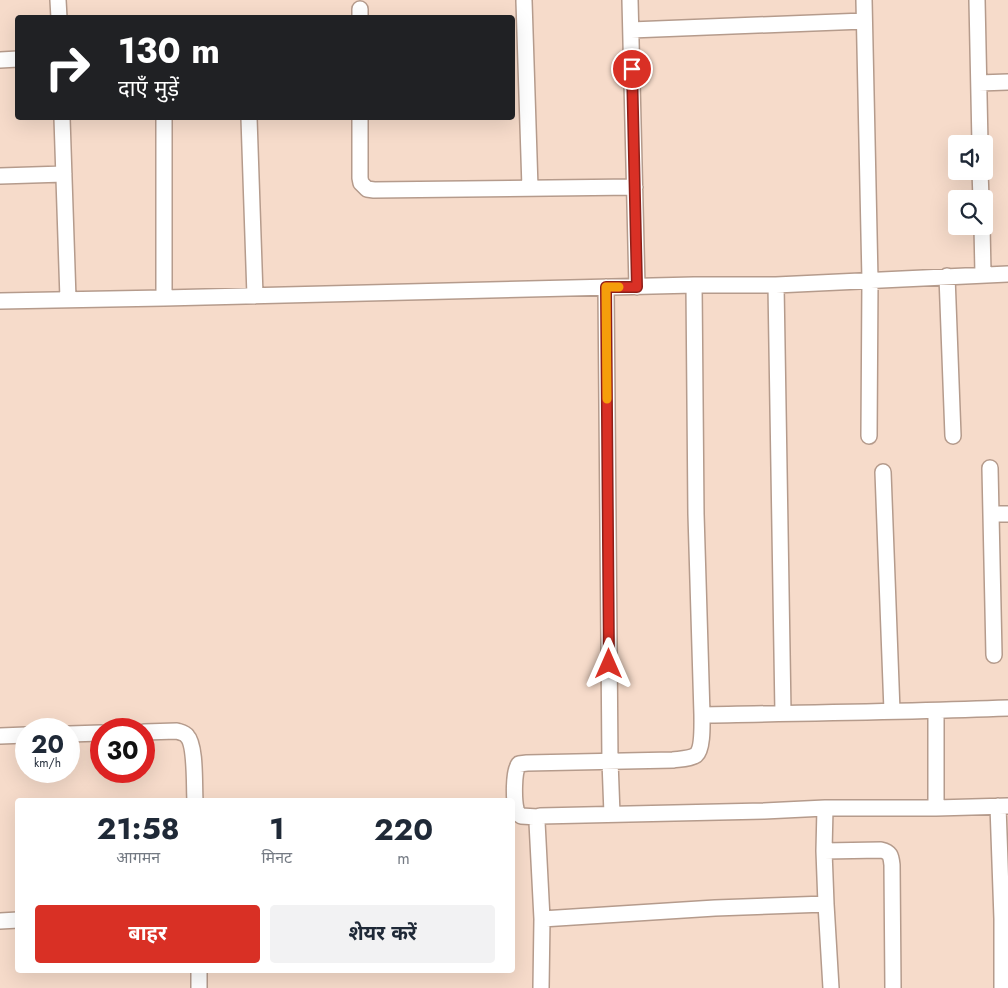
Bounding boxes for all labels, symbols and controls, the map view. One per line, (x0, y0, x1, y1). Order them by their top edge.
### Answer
text: 130 m (118, 26, 220, 76)
icon: right (35, 35, 100, 100)
pin (611, 48, 653, 90)
icon: arrive (618, 55, 646, 83)
text: दाएँ मुड़ें (118, 72, 179, 104)
map controls (948, 135, 993, 235)
button: sound (948, 135, 993, 180)
button: search (948, 190, 993, 235)
position arrow (582, 637, 634, 689)
speed limit sign: 30 (90, 718, 155, 783)
text: 20 (31, 726, 64, 762)
text: km/h (34, 754, 61, 772)
text: 21:58 (97, 807, 180, 850)
text: 1 (269, 807, 284, 850)
text: 220 (374, 808, 433, 851)
text: आगमन (116, 846, 160, 869)
text: मिनट (261, 846, 292, 869)
text: m (397, 847, 410, 870)
button: बाहर (35, 905, 260, 963)
button: शेयर करें (270, 905, 495, 963)

